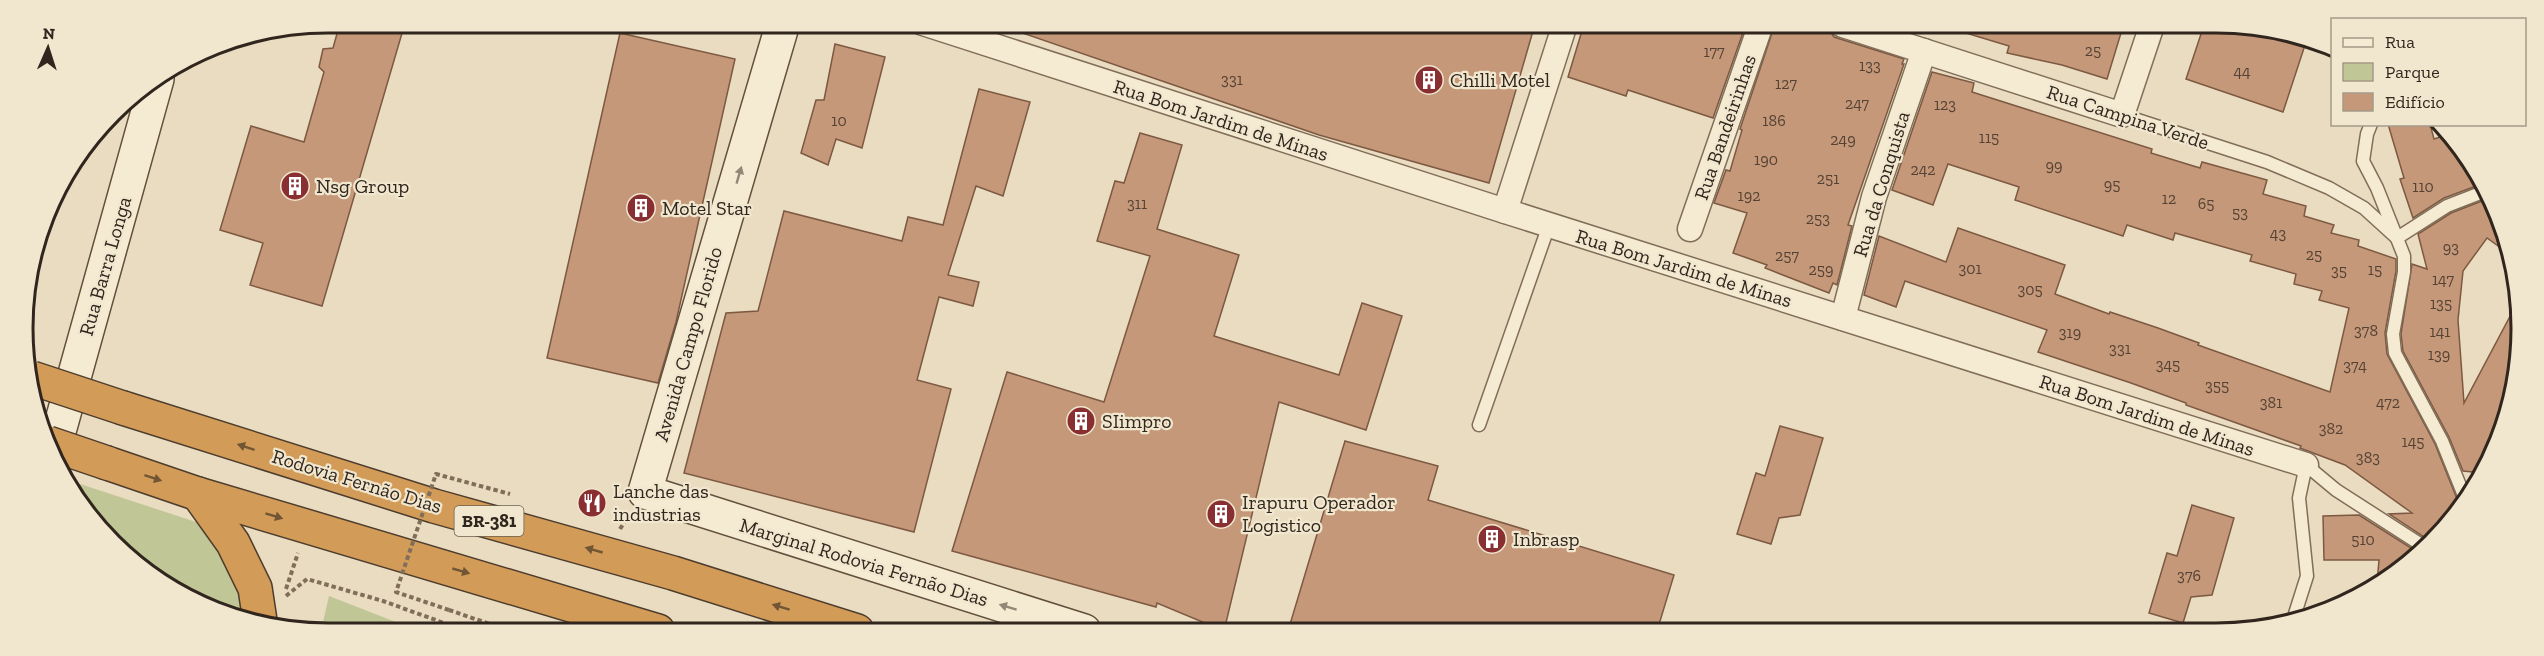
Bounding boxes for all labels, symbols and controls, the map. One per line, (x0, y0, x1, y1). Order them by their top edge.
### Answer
north arrow (18, 18, 78, 78)
legend (2331, 18, 2526, 126)
text: N (42, 24, 55, 43)
text: Rua (2385, 31, 2415, 53)
house number: 25 (2085, 41, 2101, 60)
house number: 177 (1704, 42, 1725, 61)
street label: Rua Bandeirinhas (1689, 51, 1761, 203)
house number: 133 (1859, 56, 1881, 75)
text: Parque (2385, 61, 2440, 83)
house number: 44 (2233, 62, 2251, 81)
building icon: Chilli Motel (1413, 64, 1445, 96)
place label: Chilli Motel (1450, 68, 1550, 92)
house number: 331 (1221, 70, 1243, 89)
street label: Rua Bom Jardim de Minas (1110, 74, 1332, 166)
house number: 127 (1775, 74, 1797, 93)
street label: Rua Campina Verde (2044, 79, 2212, 155)
text: Edifício (2385, 91, 2445, 113)
house number: 247 (1845, 94, 1870, 113)
house number: 123 (1934, 95, 1956, 114)
street label: Rua da Conquista (1847, 108, 1915, 260)
house number: 10 (831, 111, 847, 130)
house number: 186 (1762, 111, 1786, 130)
house number: 115 (1979, 128, 1999, 147)
house number: 249 (1830, 130, 1856, 149)
house number: 190 (1754, 150, 1778, 169)
house number: 99 (2046, 156, 2063, 175)
house number: 242 (1910, 160, 1936, 179)
one-way arrow (735, 165, 744, 183)
house number: 251 (1817, 169, 1839, 188)
building icon: Nsg Group (279, 170, 311, 202)
place label: Nsg Group (316, 174, 409, 198)
house number: 95 (2104, 175, 2120, 194)
house number: 110 (2412, 177, 2434, 196)
house number: 192 (1738, 186, 1760, 205)
house number: 12 (2162, 189, 2176, 208)
building icon: Motel Star (625, 192, 657, 224)
street label: Rua Barra Longa (74, 193, 136, 338)
house number: 311 (1127, 194, 1147, 213)
house number: 65 (2198, 194, 2214, 213)
place label: Motel Star (662, 196, 752, 220)
house number: 53 (2232, 203, 2248, 222)
house number: 253 (1806, 209, 1830, 228)
street label: Rua Bom Jardim de Minas (1573, 224, 1795, 312)
house number: 43 (2270, 224, 2286, 243)
house number: 93 (2443, 238, 2459, 257)
street label: Avenida Campo Florido (649, 244, 727, 444)
house number: 25 (2306, 245, 2322, 264)
house number: 257 (1775, 246, 1799, 265)
house number: 301 (1958, 259, 1982, 278)
house number: 259 (1809, 260, 1833, 279)
house number: 15 (2368, 260, 2382, 279)
house number: 35 (2331, 261, 2347, 280)
house number: 147 (2432, 270, 2454, 289)
house number: 305 (2017, 280, 2043, 299)
house number: 135 (2430, 294, 2452, 313)
house number: 378 (2354, 321, 2378, 340)
house number: 141 (2430, 322, 2450, 341)
house number: 319 (2059, 323, 2081, 342)
house number: 331 (2109, 339, 2131, 358)
house number: 139 (2428, 345, 2450, 364)
house number: 345 (2156, 355, 2180, 374)
house number: 374 (2343, 356, 2367, 375)
street label: Rua Bom Jardim de Minas (2036, 369, 2258, 461)
house number: 355 (2205, 376, 2229, 395)
house number: 381 (2260, 393, 2282, 412)
house number: 472 (2376, 393, 2400, 412)
building icon: SIimpro (1065, 405, 1097, 437)
place label: SIimpro (1102, 409, 1172, 433)
house number: 382 (2319, 419, 2343, 438)
house number: 145 (2402, 432, 2424, 451)
one-way arrow (237, 441, 255, 451)
street label: Rodovia Fernão Dias (269, 444, 445, 518)
house number: 383 (2356, 448, 2380, 467)
one-way arrow (144, 474, 162, 484)
place label: Lanche das industrias (613, 479, 709, 526)
restaurant icon: Lanche das industrias (576, 487, 608, 519)
place label: Irapuru Operador Logistico (1242, 490, 1396, 537)
building icon: Irapuru Operador Logistico (1205, 498, 1237, 530)
road number: BR-381 (454, 506, 524, 536)
one-way arrow (265, 512, 283, 521)
street label: Marginal Rodovia Fernão Dias (737, 513, 991, 611)
building icon: Inbrasp (1476, 523, 1508, 555)
place label: Inbrasp (1513, 527, 1579, 551)
house number: 510 (2351, 530, 2375, 549)
one-way arrow (585, 545, 603, 555)
house number: 376 (2177, 566, 2201, 585)
one-way arrow (452, 567, 470, 576)
one-way arrow (772, 602, 790, 611)
one-way arrow (999, 602, 1017, 611)

